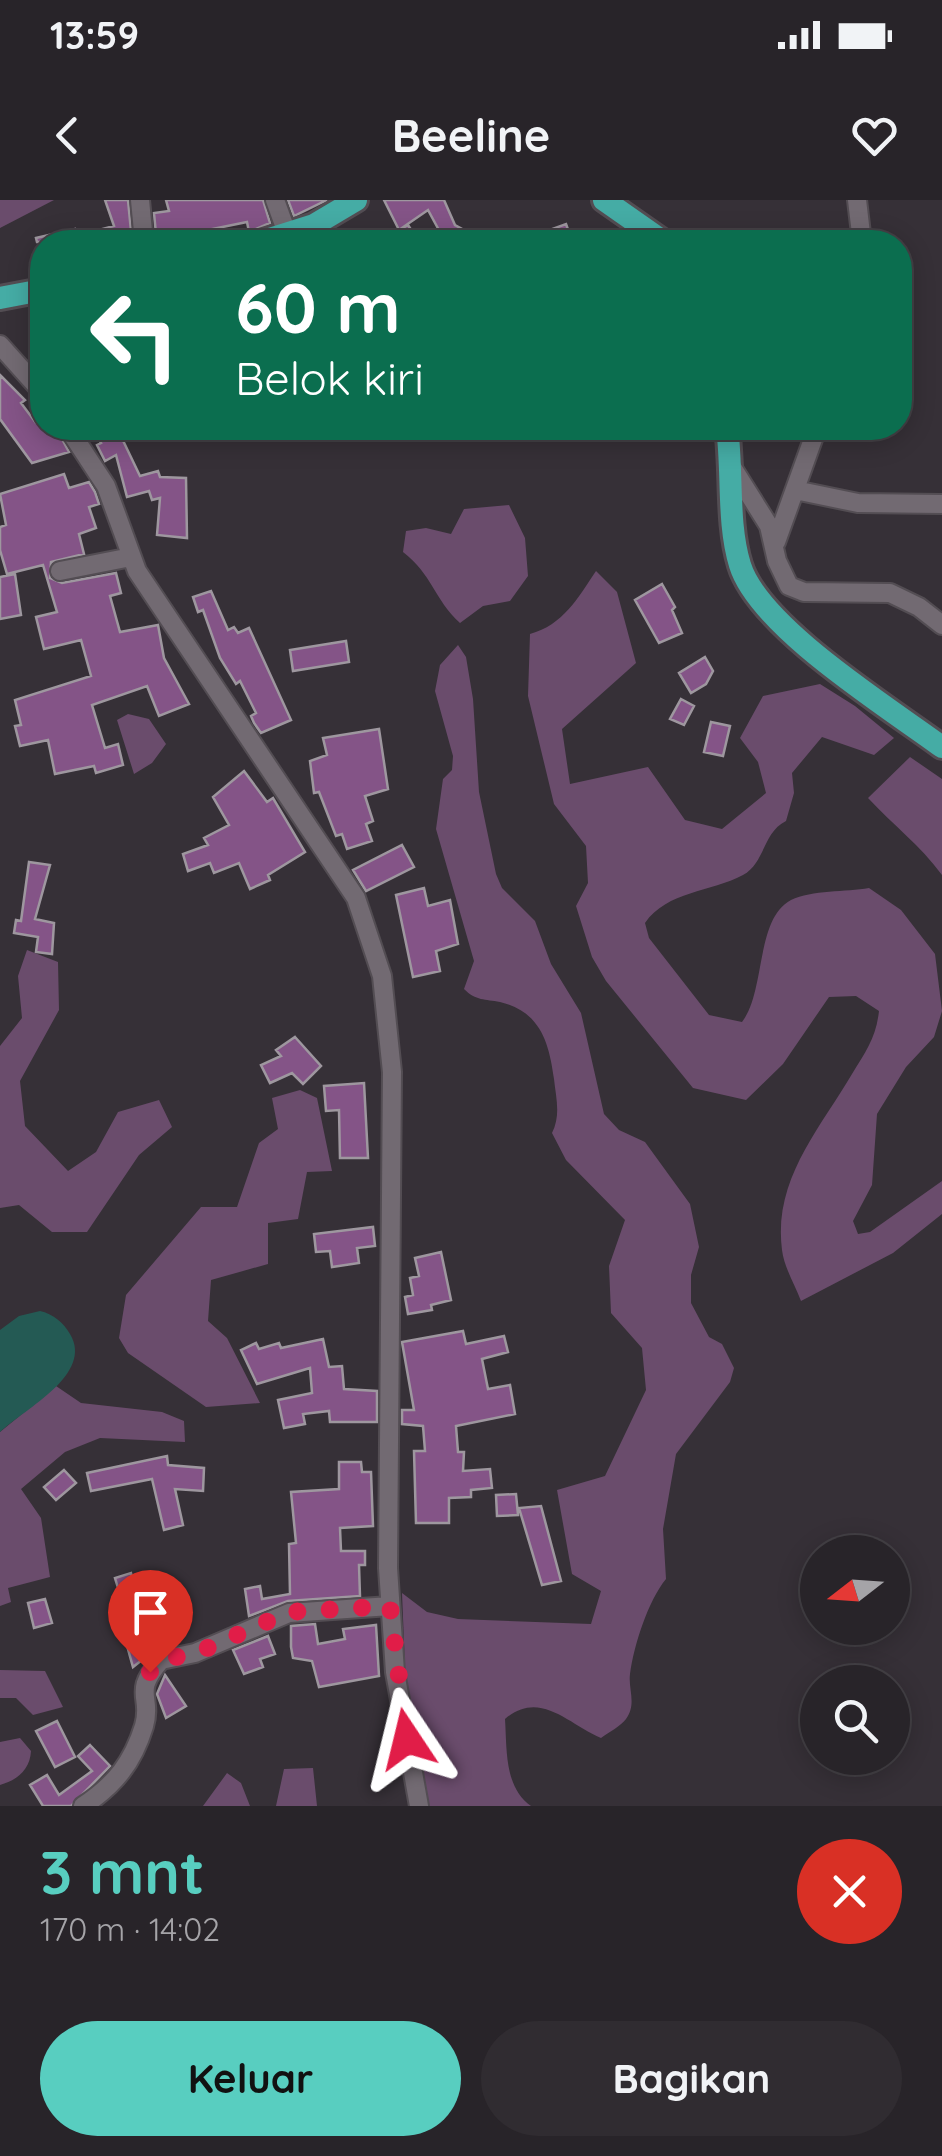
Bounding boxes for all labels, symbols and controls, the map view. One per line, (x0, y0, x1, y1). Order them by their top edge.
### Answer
text: 13:59 (50, 11, 139, 59)
text: Beeline (392, 107, 550, 163)
icon: back (40, 108, 95, 163)
icon: heart (847, 108, 902, 163)
text: 60 m (235, 263, 401, 351)
icon: left (70, 270, 200, 400)
text: Belok kiri (235, 350, 424, 406)
north arrow (800, 1535, 910, 1645)
map controls (800, 1535, 910, 1775)
pin (108, 1570, 193, 1673)
icon: arrive (123, 1585, 178, 1640)
button: search (800, 1665, 910, 1775)
position arrow (355, 1687, 459, 1791)
text: 3 mnt (40, 1834, 205, 1909)
button: close (797, 1839, 902, 1944)
text: 170 m · 14:02 (40, 1909, 220, 1949)
button: Keluar (40, 2021, 461, 2136)
button: Bagikan (481, 2021, 902, 2136)

